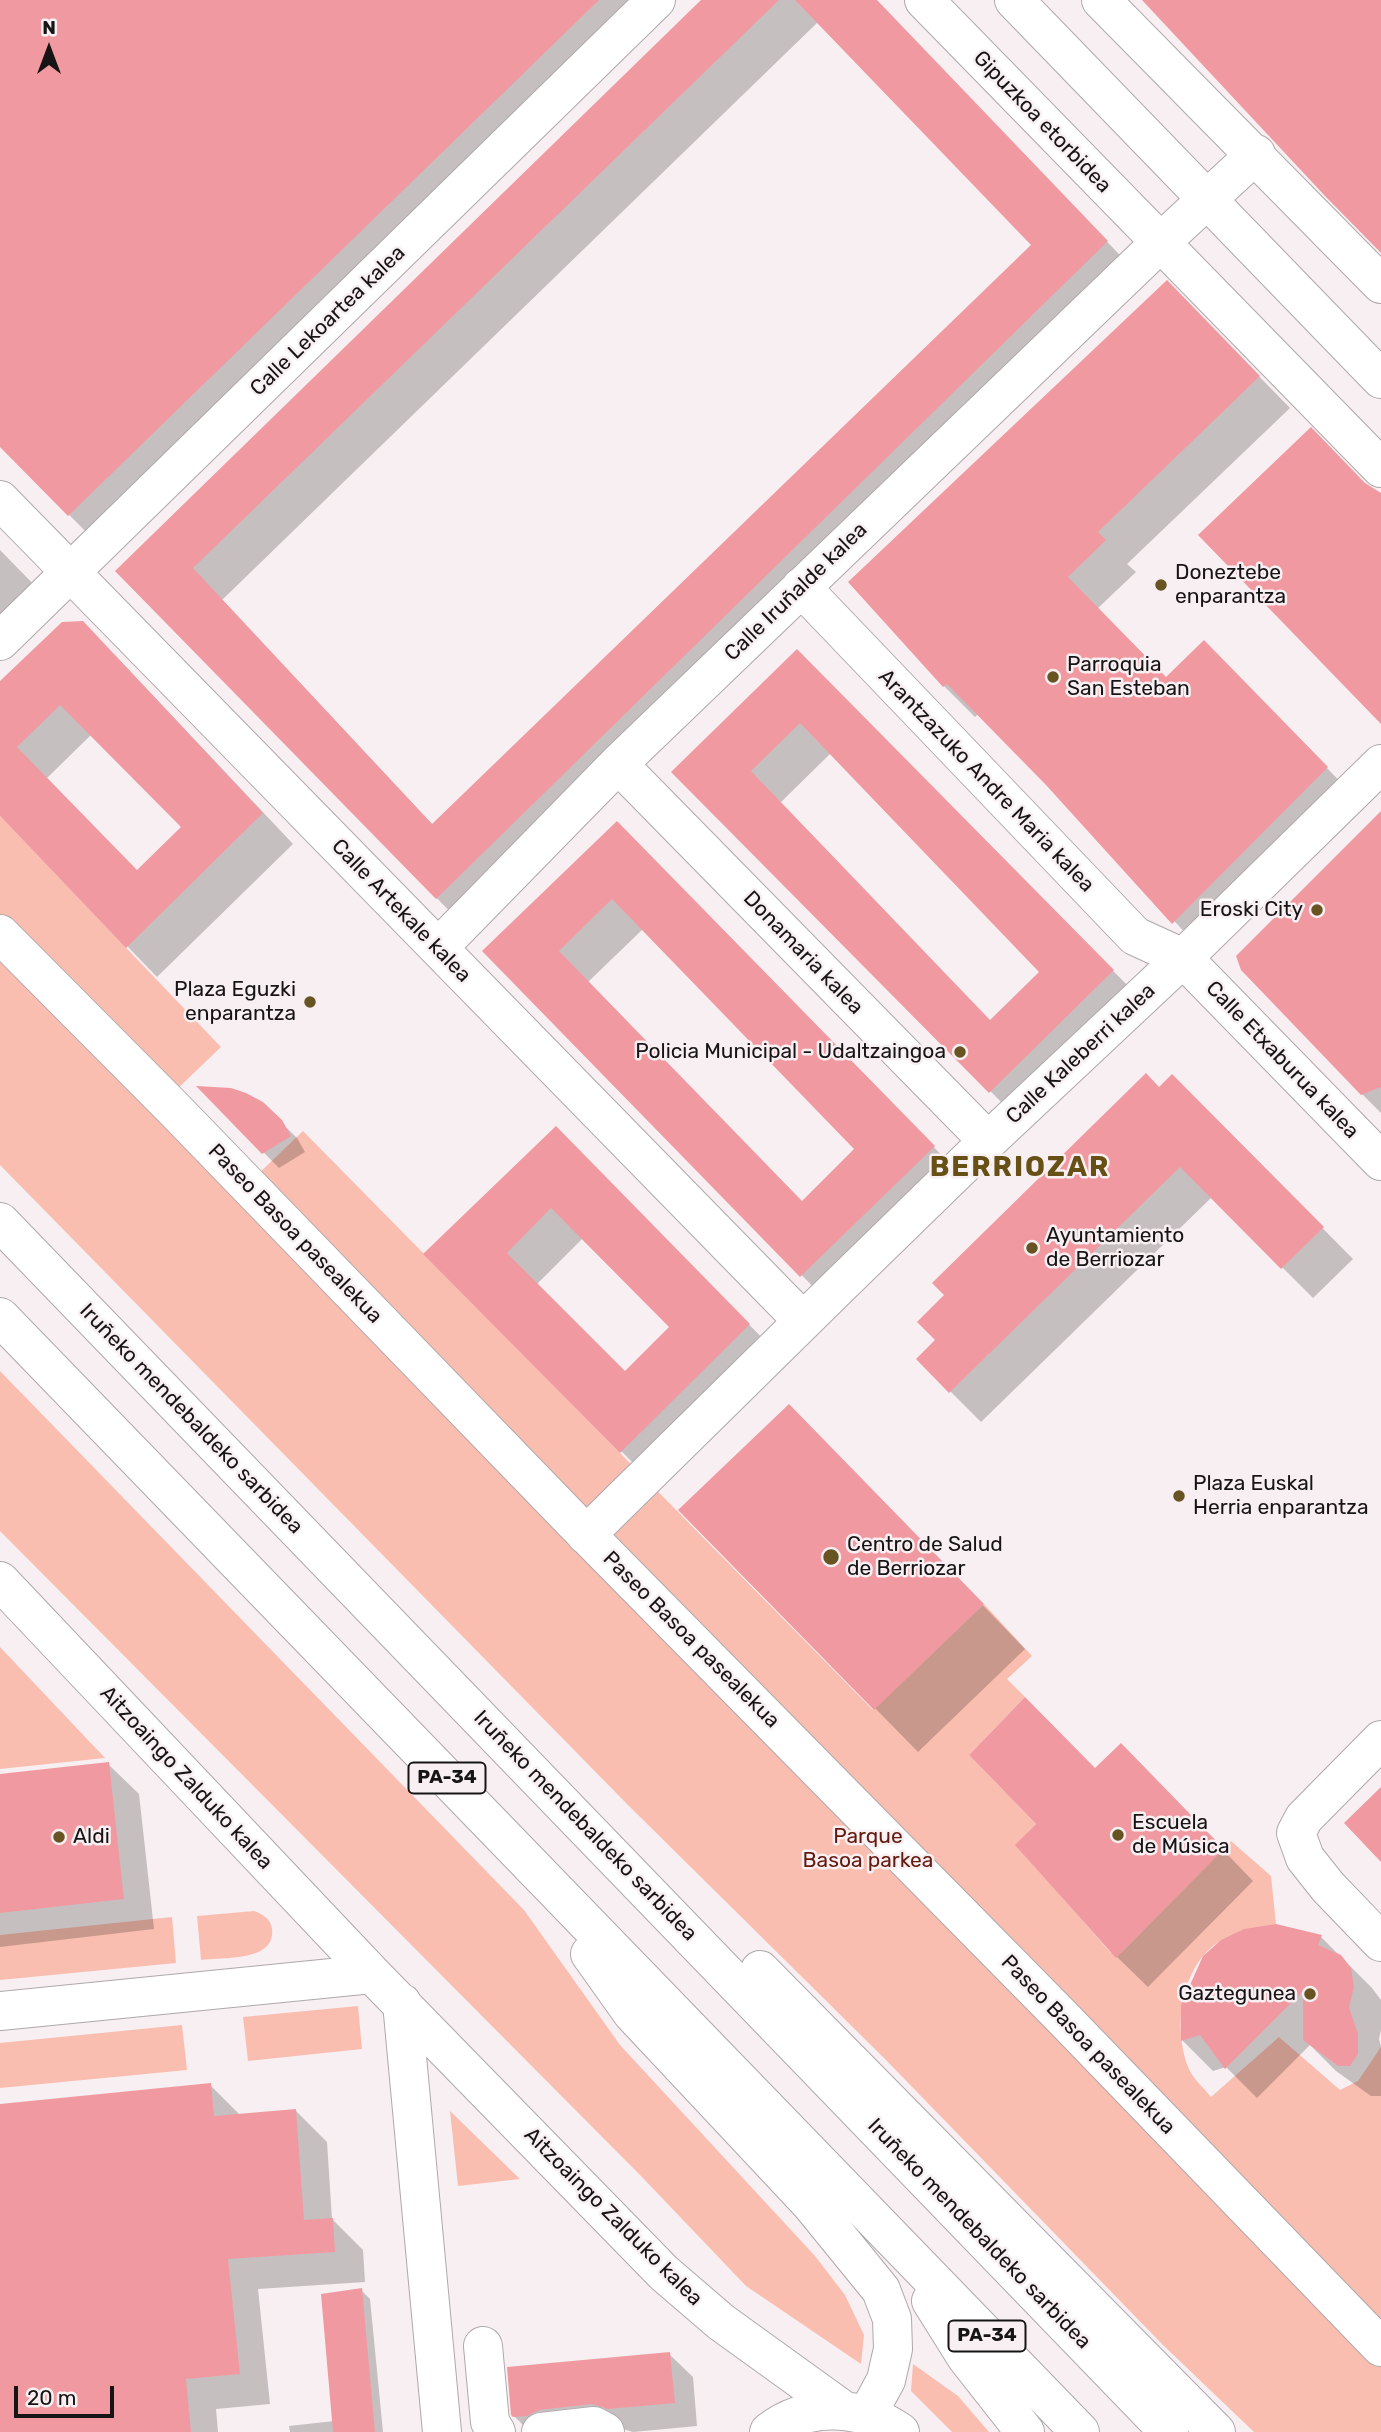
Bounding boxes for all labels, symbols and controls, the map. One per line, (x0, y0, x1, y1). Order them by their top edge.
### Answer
north arrow (14, 14, 84, 84)
text: N (42, 16, 56, 39)
street label: Gipuzkoa etorbidea (968, 46, 1116, 198)
street label: Calle Lekoartea kalea (245, 241, 411, 401)
street label: Calle Iruñalde kalea (719, 517, 873, 667)
place label: Doneztebe enparantza (1175, 560, 1286, 610)
marker: Doneztebe enparantza (1153, 577, 1169, 593)
place label: Parroquia San Esteban (1067, 652, 1190, 702)
street label: Arantzazuko Andre Maria kalea (873, 664, 1099, 898)
marker: Parroquia San Esteban (1045, 669, 1061, 685)
street label: Calle Artekale kalea (326, 834, 476, 988)
street label: Donamaria kalea (738, 886, 868, 1020)
place label: Eroski City (1200, 897, 1303, 923)
marker: Eroski City (1309, 902, 1325, 918)
street label: Calle Etxaburua kalea (1200, 976, 1364, 1144)
place label: Plaza Eguzki enparantza (174, 977, 296, 1027)
street label: Calle Kaleberri kalea (1001, 978, 1161, 1130)
marker: Plaza Eguzki enparantza (302, 994, 318, 1010)
place label: Policia Municipal - Udaltzaingoa (635, 1039, 946, 1065)
marker: Policia Municipal - Udaltzaingoa (952, 1044, 968, 1060)
street label: Paseo Basoa pasealekua (203, 1139, 387, 1329)
district label: BERRIOZAR (931, 1151, 1109, 1185)
place label: Ayuntamiento de Berriozar (1046, 1223, 1184, 1273)
marker: Ayuntamiento de Berriozar (1024, 1240, 1040, 1256)
street label: Iruñeko mendebaldeko sarbidea (74, 1299, 308, 1539)
place label: Plaza Euskal Herria enparantza (1193, 1471, 1369, 1521)
marker: Plaza Euskal Herria enparantza (1171, 1488, 1187, 1504)
place label: Centro de Salud de Berriozar (847, 1532, 1003, 1582)
street label: Paseo Basoa pasealekua (597, 1546, 785, 1734)
marker: Centro de Salud de Berriozar (821, 1547, 841, 1567)
street label: Aitzoaingo Zalduko kalea (94, 1681, 278, 1875)
street label: Iruñeko mendebaldeko sarbidea (468, 1706, 702, 1946)
road number: PA-34 (408, 1762, 486, 1794)
place label: Escuela de Música (1132, 1810, 1230, 1860)
place label: Aldi (73, 1824, 110, 1850)
park label: Parque Basoa parkea (803, 1824, 933, 1874)
marker: Escuela de Música (1110, 1827, 1126, 1843)
marker: Aldi (51, 1829, 67, 1845)
street label: Paseo Basoa pasealekua (996, 1950, 1180, 2140)
place label: Gaztegunea (1178, 1981, 1296, 2007)
marker: Gaztegunea (1302, 1986, 1318, 2002)
street label: Iruñeko mendebaldeko sarbidea (862, 2114, 1096, 2354)
street label: Aitzoaingo Zalduko kalea (519, 2123, 707, 2311)
road number: PA-34 (948, 2320, 1026, 2352)
scale bar (18, 2372, 117, 2416)
text: 20 m (27, 2385, 76, 2410)

